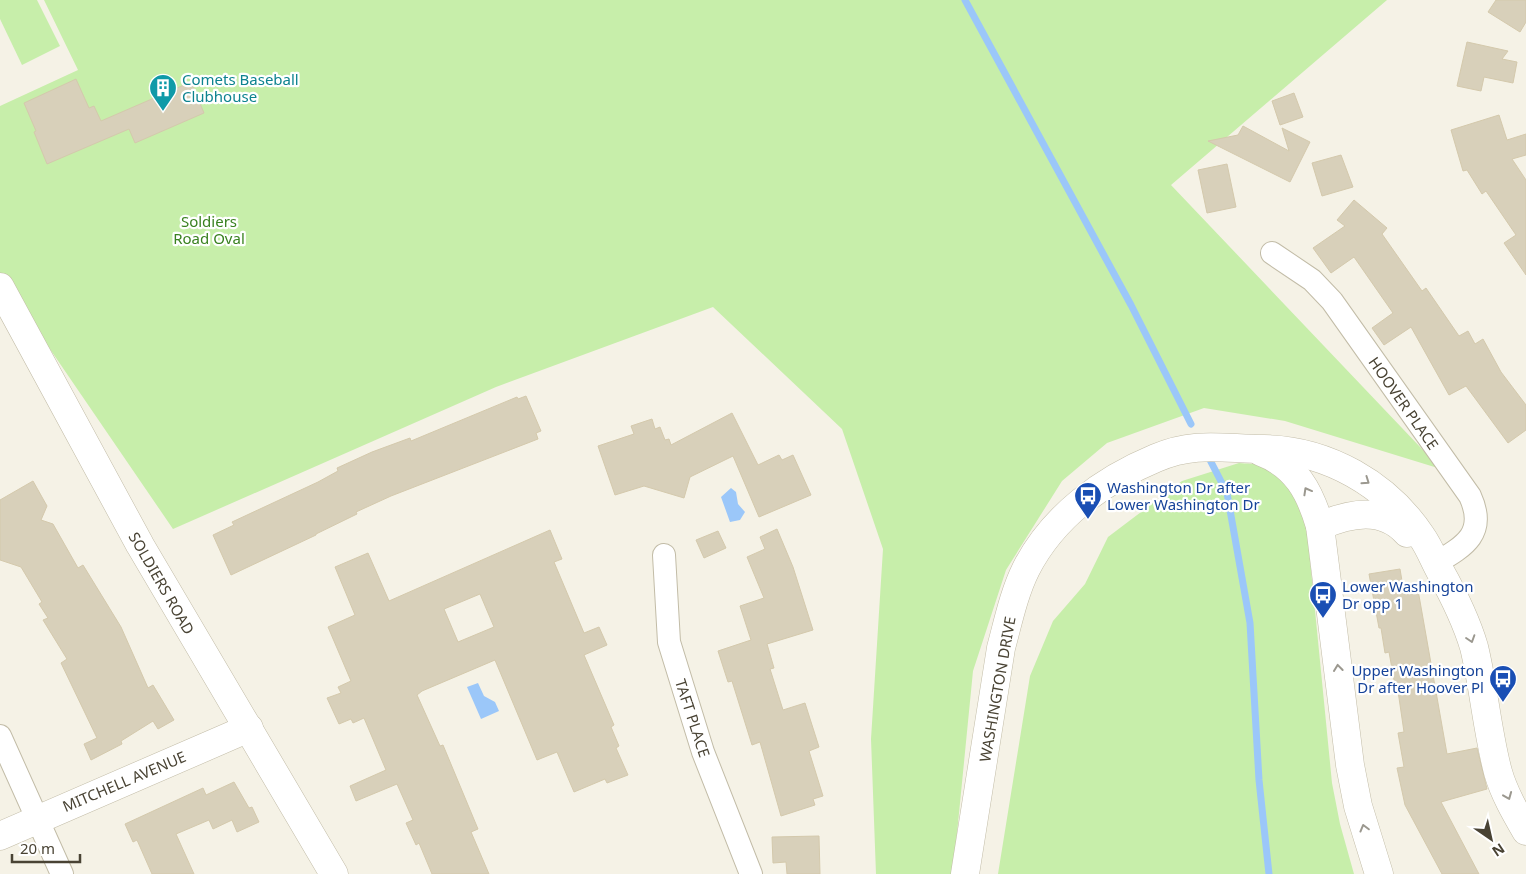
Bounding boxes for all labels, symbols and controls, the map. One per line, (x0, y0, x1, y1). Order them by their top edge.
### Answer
place label: Comets Baseball Clubhouse (182, 69, 299, 106)
building icon: Comets Baseball Clubhouse (148, 73, 178, 112)
park label: Soldiers Road Oval (173, 211, 245, 248)
street label: HOOVER PLACE (1365, 353, 1443, 453)
one-way arrow (1360, 475, 1370, 484)
place label: Washington Dr after Lower Washington Dr (1107, 477, 1260, 514)
bus stop icon: Washington Dr after Lower Washington Dr (1073, 481, 1103, 520)
one-way arrow (1304, 487, 1314, 496)
street label: SOLDIERS ROAD (125, 528, 199, 638)
place label: Lower Washington Dr opp 1 (1342, 576, 1474, 613)
bus stop icon: Lower Washington Dr opp 1 (1308, 580, 1338, 619)
street label: WASHINGTON DRIVE (974, 615, 1020, 763)
one-way arrow (1465, 634, 1475, 642)
place label: Upper Washington Dr after Hoover Pl (1351, 660, 1484, 697)
one-way arrow (1333, 663, 1344, 671)
bus stop icon: Upper Washington Dr after Hoover Pl (1488, 664, 1518, 703)
street label: TAFT PLACE (671, 676, 715, 760)
street label: MITCHELL AVENUE (59, 746, 189, 816)
one-way arrow (1502, 792, 1512, 800)
north arrow (1466, 814, 1516, 864)
one-way arrow (1359, 823, 1370, 832)
scale bar (12, 832, 80, 864)
text: 20 m (20, 838, 55, 858)
text: N (1489, 839, 1509, 861)

